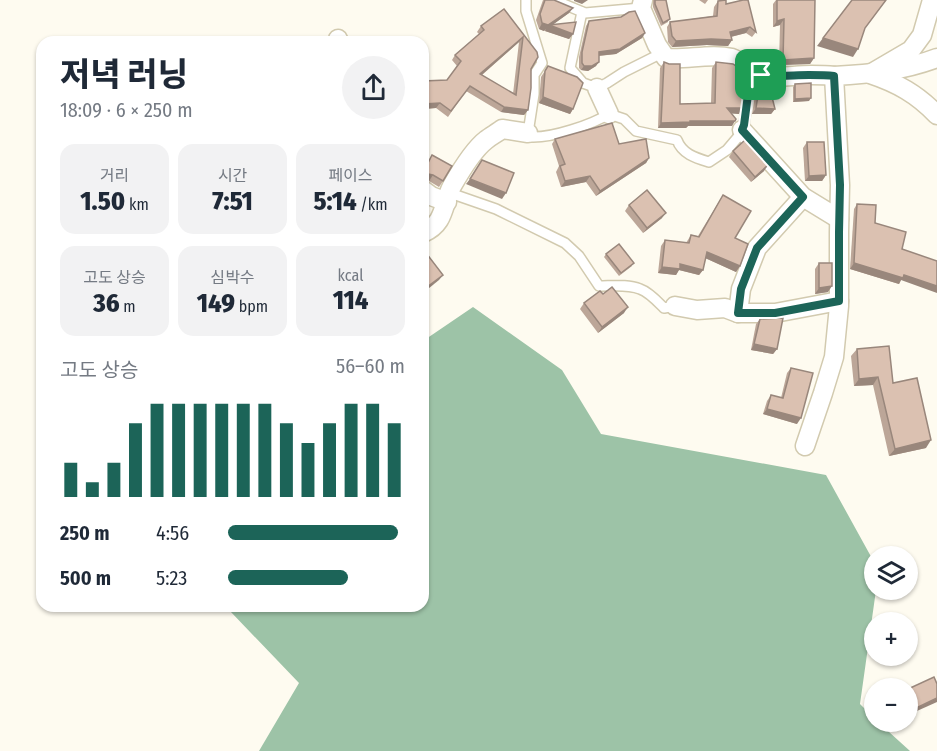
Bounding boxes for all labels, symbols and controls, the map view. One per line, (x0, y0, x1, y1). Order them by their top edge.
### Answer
pin (735, 49, 786, 100)
text: 저녁 러닝 (60, 55, 188, 95)
button: share (342, 56, 405, 119)
icon: arrive (744, 58, 777, 91)
text: 18:09 · 6 × 250 m (60, 98, 193, 122)
text: 거리 (100, 166, 129, 185)
text: 시간 (218, 166, 247, 185)
text: 페이스 (328, 166, 373, 185)
text: 1.50 (80, 186, 125, 217)
text: 7:51 (212, 186, 253, 217)
text: 5:14 (313, 186, 357, 217)
text: km (125, 195, 149, 214)
text: /km (357, 195, 388, 214)
text: kcal (338, 266, 363, 285)
text: 고도 상승 (83, 268, 146, 287)
text: 심박수 (210, 268, 255, 287)
text: 114 (333, 285, 368, 316)
text: 36 (93, 288, 120, 319)
text: 149 (197, 288, 235, 319)
text: m (120, 297, 136, 316)
text: bpm (235, 297, 268, 316)
text: 56–60 m (336, 354, 405, 378)
text: 고도 상승 (60, 358, 138, 382)
text: 250 m (60, 521, 109, 545)
text: 4:56 (156, 521, 189, 545)
map controls (864, 546, 918, 732)
button: layers (864, 546, 918, 600)
text: 500 m (60, 566, 111, 590)
text: 5:23 (156, 566, 187, 590)
button: + (864, 612, 918, 666)
button: − (864, 678, 918, 732)

